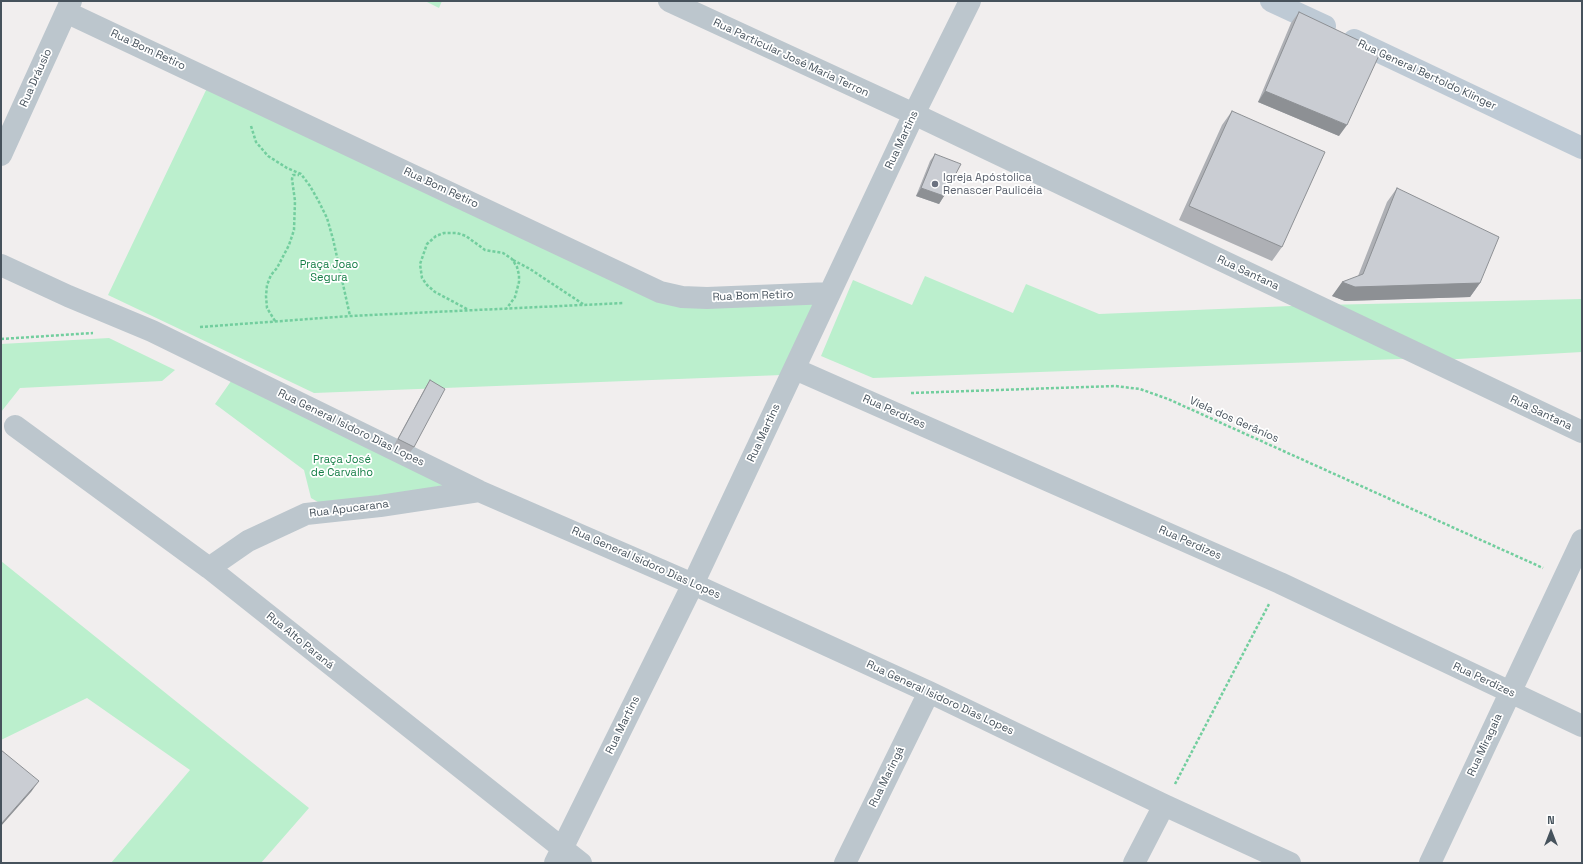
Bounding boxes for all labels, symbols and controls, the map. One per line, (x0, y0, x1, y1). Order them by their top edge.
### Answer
street label: Rua Particular José Maria Terron (711, 16, 871, 100)
street label: Rua Bom Retiro (109, 27, 187, 73)
street label: Rua General Bertoldo Klinger (1356, 37, 1498, 113)
street label: Rua Dráusio (17, 47, 55, 109)
street label: Rua Martins (883, 109, 921, 171)
street label: Rua Bom Retiro (402, 165, 480, 211)
place label: Igreja Apóstolica Renascer Paulicéia (943, 171, 1042, 197)
marker: Igreja Apóstolica Renascer Paulicéia (930, 179, 940, 189)
street label: Rua Santana (1215, 253, 1281, 293)
park label: Praça Joao Segura (300, 258, 358, 284)
street label: Rua Bom Retiro (712, 288, 794, 304)
street label: Rua General Isidoro Dias Lopes (276, 387, 426, 469)
street label: Rua Perdizes (861, 392, 927, 432)
street label: Rua Santana (1508, 393, 1574, 433)
street label: Viela dos Gerânios (1187, 394, 1281, 446)
street label: Rua Martins (745, 402, 783, 464)
park label: Praça José de Carvalho (311, 453, 373, 479)
street label: Rua Apucarana (309, 498, 389, 520)
street label: Rua Perdizes (1157, 523, 1223, 563)
street label: Rua General Isidoro Dias Lopes (570, 524, 722, 602)
street label: Rua Alto Paraná (264, 610, 336, 672)
street label: Rua General Isidoro Dias Lopes (864, 658, 1016, 738)
street label: Rua Perdizes (1451, 660, 1517, 700)
street label: Rua Martins (603, 694, 643, 756)
street label: Rua Miragaia (1465, 712, 1505, 778)
street label: Rua Maringá (867, 745, 907, 809)
north arrow (1531, 812, 1571, 852)
text: N (1547, 813, 1555, 827)

